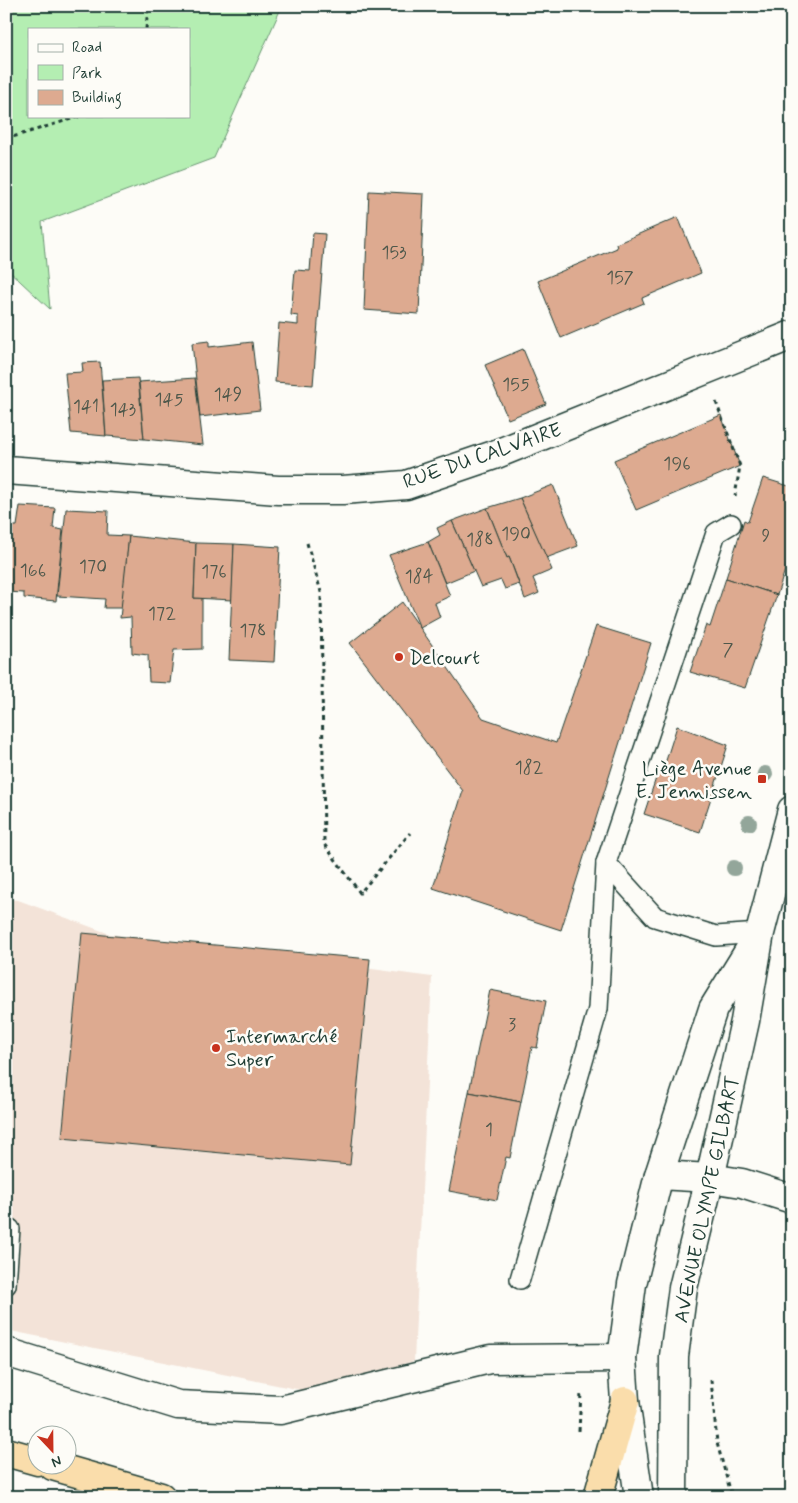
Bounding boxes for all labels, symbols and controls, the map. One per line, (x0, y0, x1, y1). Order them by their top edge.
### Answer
legend (28, 28, 190, 118)
text: Road (72, 38, 102, 58)
text: Park (72, 64, 102, 84)
text: Building (72, 88, 122, 109)
house number: 153 (382, 241, 406, 265)
house number: 157 (606, 266, 634, 290)
house number: 155 (502, 373, 530, 397)
house number: 149 (214, 383, 242, 407)
house number: 145 (155, 388, 183, 412)
house number: 141 (73, 395, 99, 419)
house number: 143 (110, 398, 136, 422)
street label: RUE DU CALVAIRE (400, 417, 565, 496)
house number: 196 (663, 452, 691, 476)
house number: 190 (501, 522, 531, 546)
house number: 9 (762, 524, 771, 548)
house number: 188 (466, 528, 494, 552)
house number: 170 (79, 555, 107, 579)
house number: 166 (20, 559, 46, 583)
house number: 176 (201, 560, 227, 584)
house number: 184 (405, 565, 434, 589)
house number: 172 (148, 602, 176, 626)
house number: 178 (240, 619, 266, 643)
house number: 7 (723, 638, 734, 662)
place label: Delcourt (409, 645, 480, 672)
marker: Delcourt (393, 651, 405, 663)
house number: 182 (515, 756, 544, 780)
place label: Liège Avenue E. Jennissen (635, 756, 752, 806)
marker: Liège Avenue E. Jennissen (756, 773, 768, 785)
house number: 3 (508, 1013, 516, 1037)
place label: Intermarché Super (226, 1024, 337, 1074)
marker: Intermarché Super (210, 1042, 222, 1054)
street label: AVENUE OLYMPE GILBART (668, 1073, 747, 1325)
house number: 1 (485, 1118, 493, 1142)
north arrow (28, 1426, 78, 1476)
text: N (49, 1451, 64, 1471)

